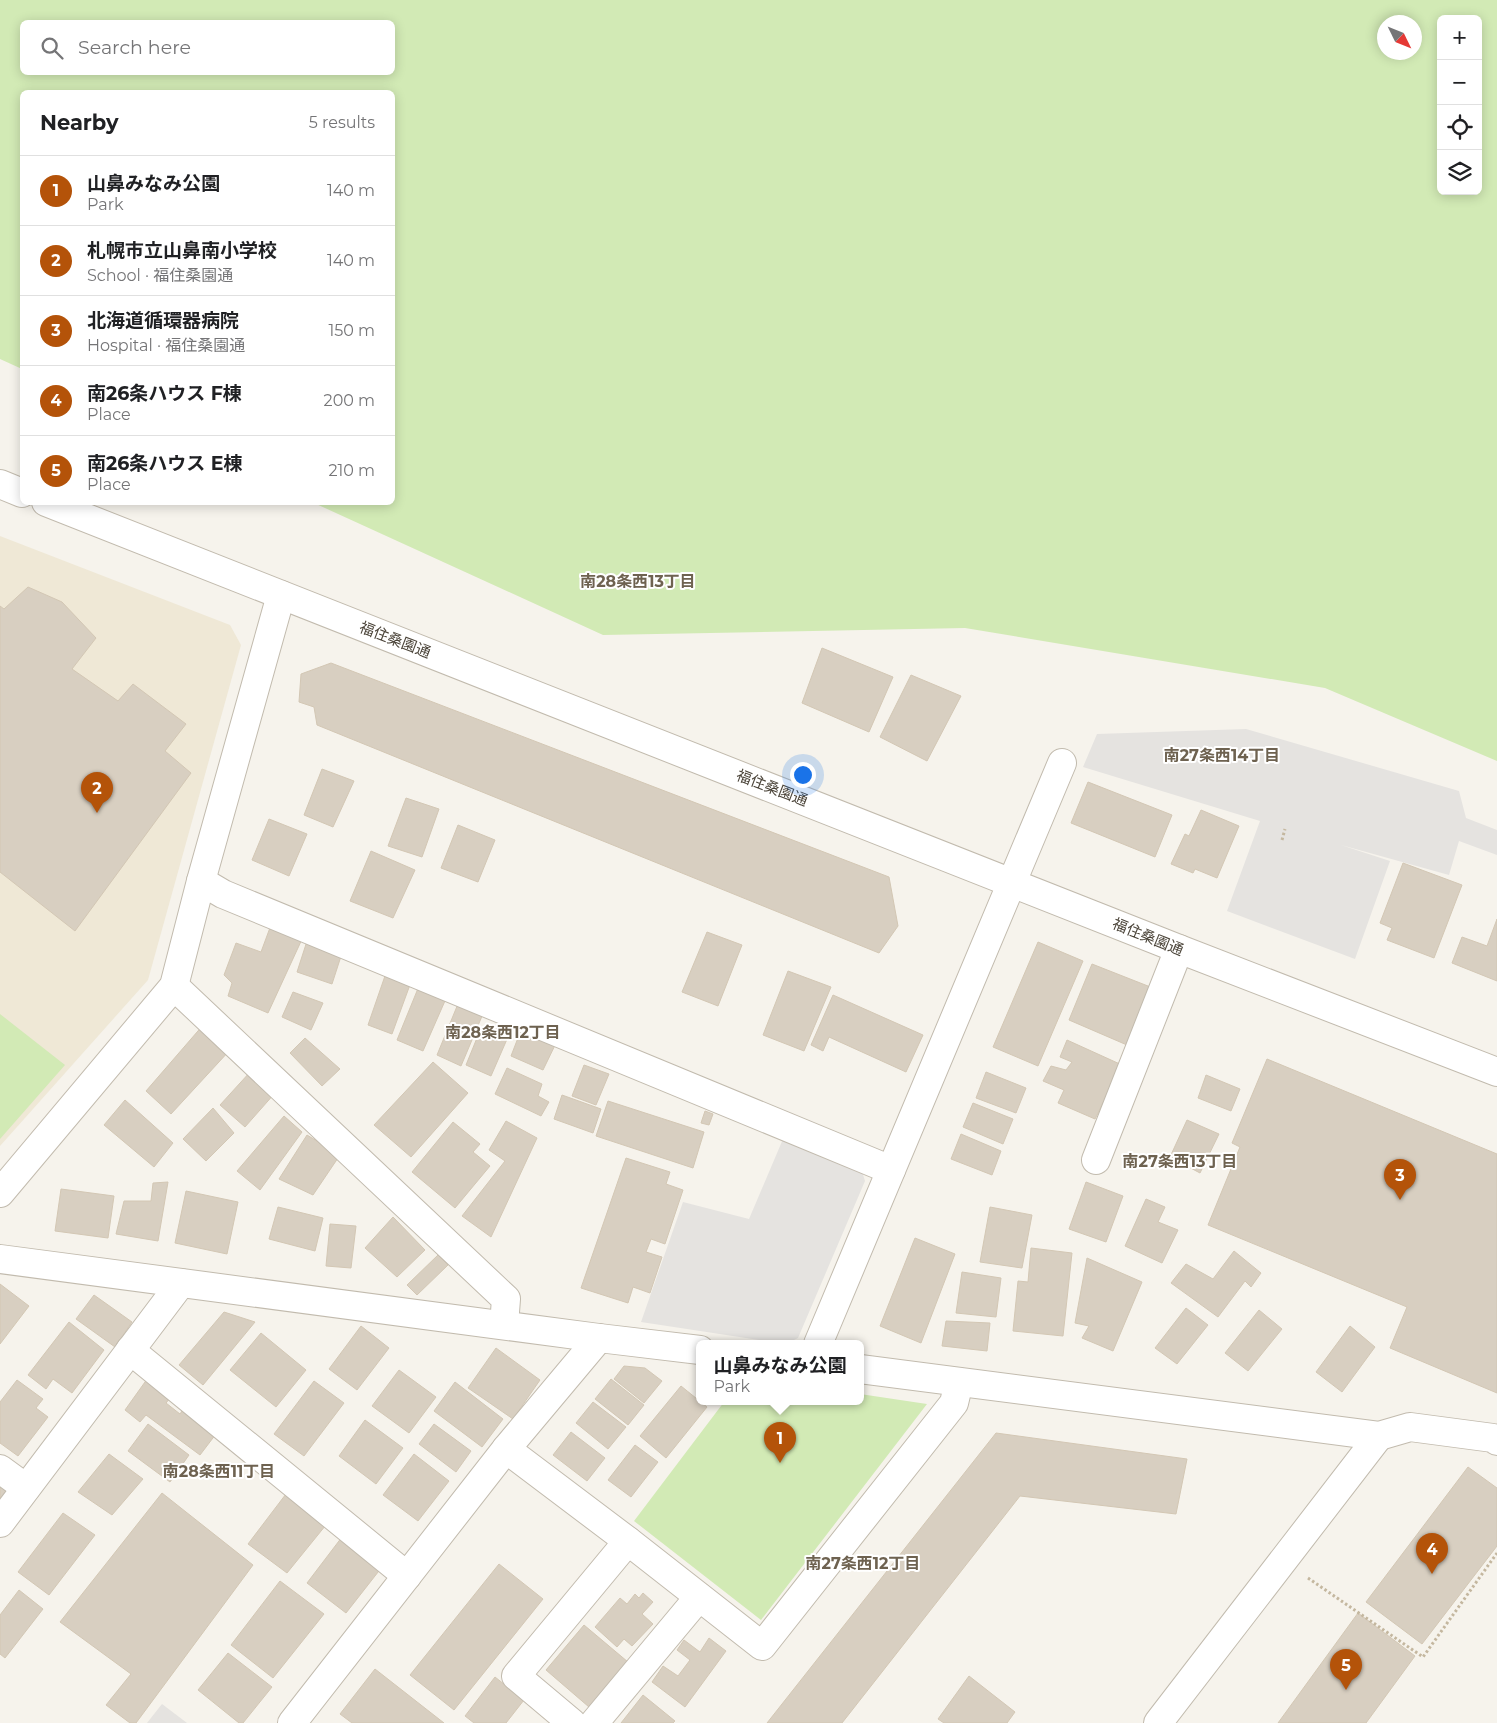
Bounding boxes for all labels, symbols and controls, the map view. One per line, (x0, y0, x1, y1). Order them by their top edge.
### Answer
north arrow (1377, 15, 1422, 60)
map controls (1437, 15, 1482, 195)
button: + (1437, 15, 1482, 60)
search box (20, 20, 395, 75)
icon: search (38, 34, 66, 62)
text: Search here (78, 36, 191, 59)
button: − (1437, 60, 1482, 105)
button: locate (1437, 105, 1482, 150)
text: Nearby (40, 110, 119, 135)
text: 5 results (309, 113, 375, 132)
button: layers (1437, 150, 1482, 195)
text: 山鼻みなみ公園 (87, 172, 220, 195)
text: 1 (53, 181, 59, 200)
text: 140 m (327, 181, 375, 200)
text: Park (87, 195, 124, 214)
text: 札幌市立山鼻南小学校 (87, 239, 277, 262)
text: 2 (51, 251, 61, 270)
text: 140 m (327, 251, 375, 270)
text: School · 福住桑園通 (87, 266, 233, 285)
text: 北海道循環器病院 (87, 309, 239, 332)
text: 3 (51, 321, 61, 340)
text: 150 m (328, 321, 375, 340)
text: Hospital · 福住桑園通 (87, 336, 245, 355)
text: 南26条ハウス F棟 (87, 382, 242, 405)
text: 4 (50, 391, 62, 410)
text: 200 m (324, 391, 375, 410)
text: Place (87, 405, 131, 424)
text: 南26条ハウス E棟 (87, 452, 242, 475)
text: 5 (51, 461, 61, 480)
text: 210 m (328, 461, 375, 480)
text: Place (87, 475, 131, 494)
district label: 南28条西13丁目 (580, 572, 696, 591)
street label: 福住桑園通 (357, 617, 434, 662)
district label: 南27条西14丁目 (1164, 746, 1280, 765)
your location (790, 762, 816, 788)
street label: 福住桑園通 (734, 765, 811, 810)
pin: 2 (81, 772, 113, 813)
street label: 福住桑園通 (1110, 914, 1187, 959)
district label: 南28条西12丁目 (445, 1023, 561, 1042)
district label: 南27条西13丁目 (1122, 1152, 1238, 1171)
pin: 3 (1384, 1159, 1416, 1200)
popup (696, 1340, 864, 1405)
text: 山鼻みなみ公園 (713, 1354, 847, 1377)
text: Park (713, 1377, 750, 1396)
pin: 1 (764, 1422, 796, 1463)
district label: 南28条西11丁目 (163, 1462, 275, 1481)
pin: 4 (1416, 1533, 1448, 1574)
district label: 南27条西12丁目 (805, 1554, 921, 1573)
pin: 5 (1330, 1649, 1362, 1690)

